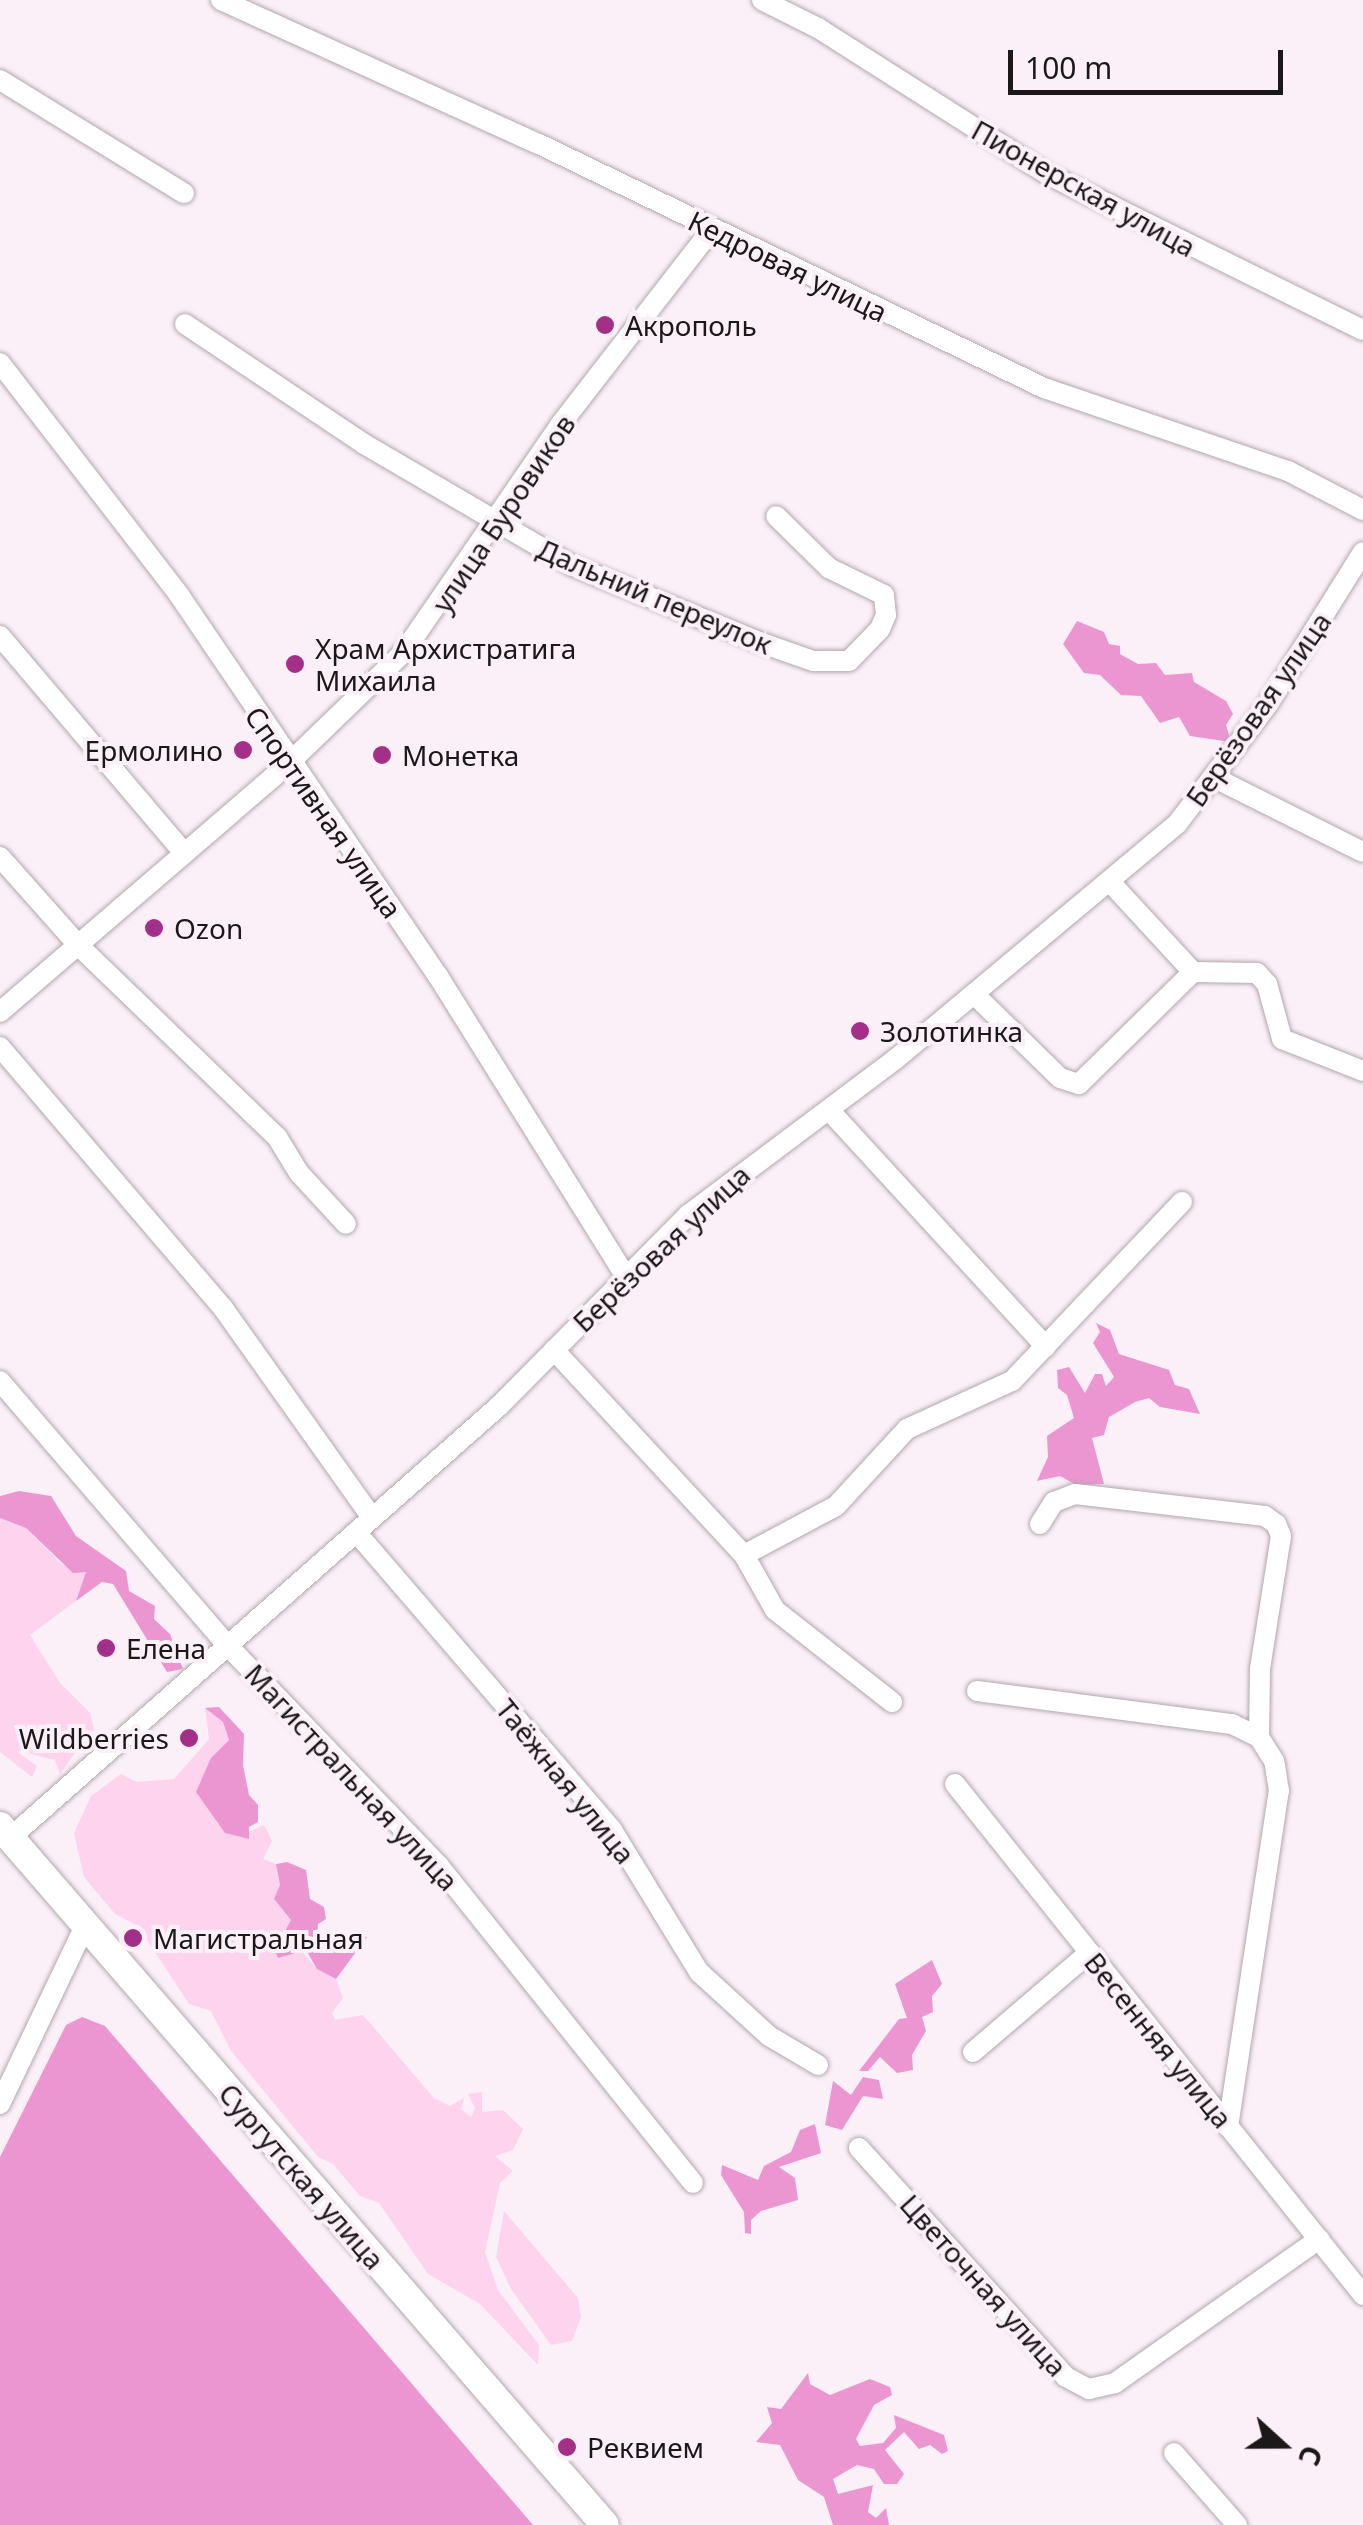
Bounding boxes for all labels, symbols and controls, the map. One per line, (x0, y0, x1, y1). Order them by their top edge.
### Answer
scale bar (1013, 30, 1288, 92)
text: 100 m (1025, 47, 1112, 88)
street label: Пионерская улица (966, 113, 1202, 263)
street label: Кедровая улица (683, 203, 893, 329)
place label: Акрополь (625, 308, 757, 342)
marker: Акрополь (594, 314, 616, 336)
street label: улица Буровиков (424, 408, 582, 618)
street label: Дальний переулок (533, 531, 777, 661)
street label: Берёзовая улица (1178, 605, 1338, 813)
place label: Храм Архистратига Михаила (315, 631, 576, 697)
marker: Храм Архистратига Михаила (284, 653, 306, 675)
street label: Спортивная улица (239, 700, 409, 924)
place label: Ермолино (85, 733, 223, 767)
place label: Монетка (402, 738, 519, 772)
marker: Ермолино (232, 739, 254, 761)
marker: Монетка (371, 744, 393, 766)
place label: Ozon (174, 911, 243, 945)
marker: Ozon (143, 917, 165, 939)
place label: Золотинка (880, 1014, 1023, 1048)
marker: Золотинка (849, 1020, 871, 1042)
street label: Берёзовая улица (566, 1157, 756, 1339)
place label: Елена (126, 1631, 206, 1665)
marker: Елена (95, 1637, 117, 1659)
street label: Магистральная улица (238, 1657, 466, 1897)
street label: Таёжная улица (489, 1692, 643, 1870)
place label: Wildberries (19, 1721, 169, 1755)
marker: Wildberries (178, 1727, 200, 1749)
place label: Магистральная (153, 1921, 364, 1955)
marker: Магистральная (122, 1927, 144, 1949)
street label: Весенняя улица (1078, 1946, 1240, 2134)
street label: Сургутская улица (212, 2076, 392, 2276)
street label: Цветочная улица (894, 2187, 1074, 2383)
north arrow (1233, 2395, 1333, 2495)
place label: Реквием (587, 2430, 704, 2464)
marker: Реквием (556, 2436, 578, 2458)
text: С (1290, 2441, 1332, 2471)

